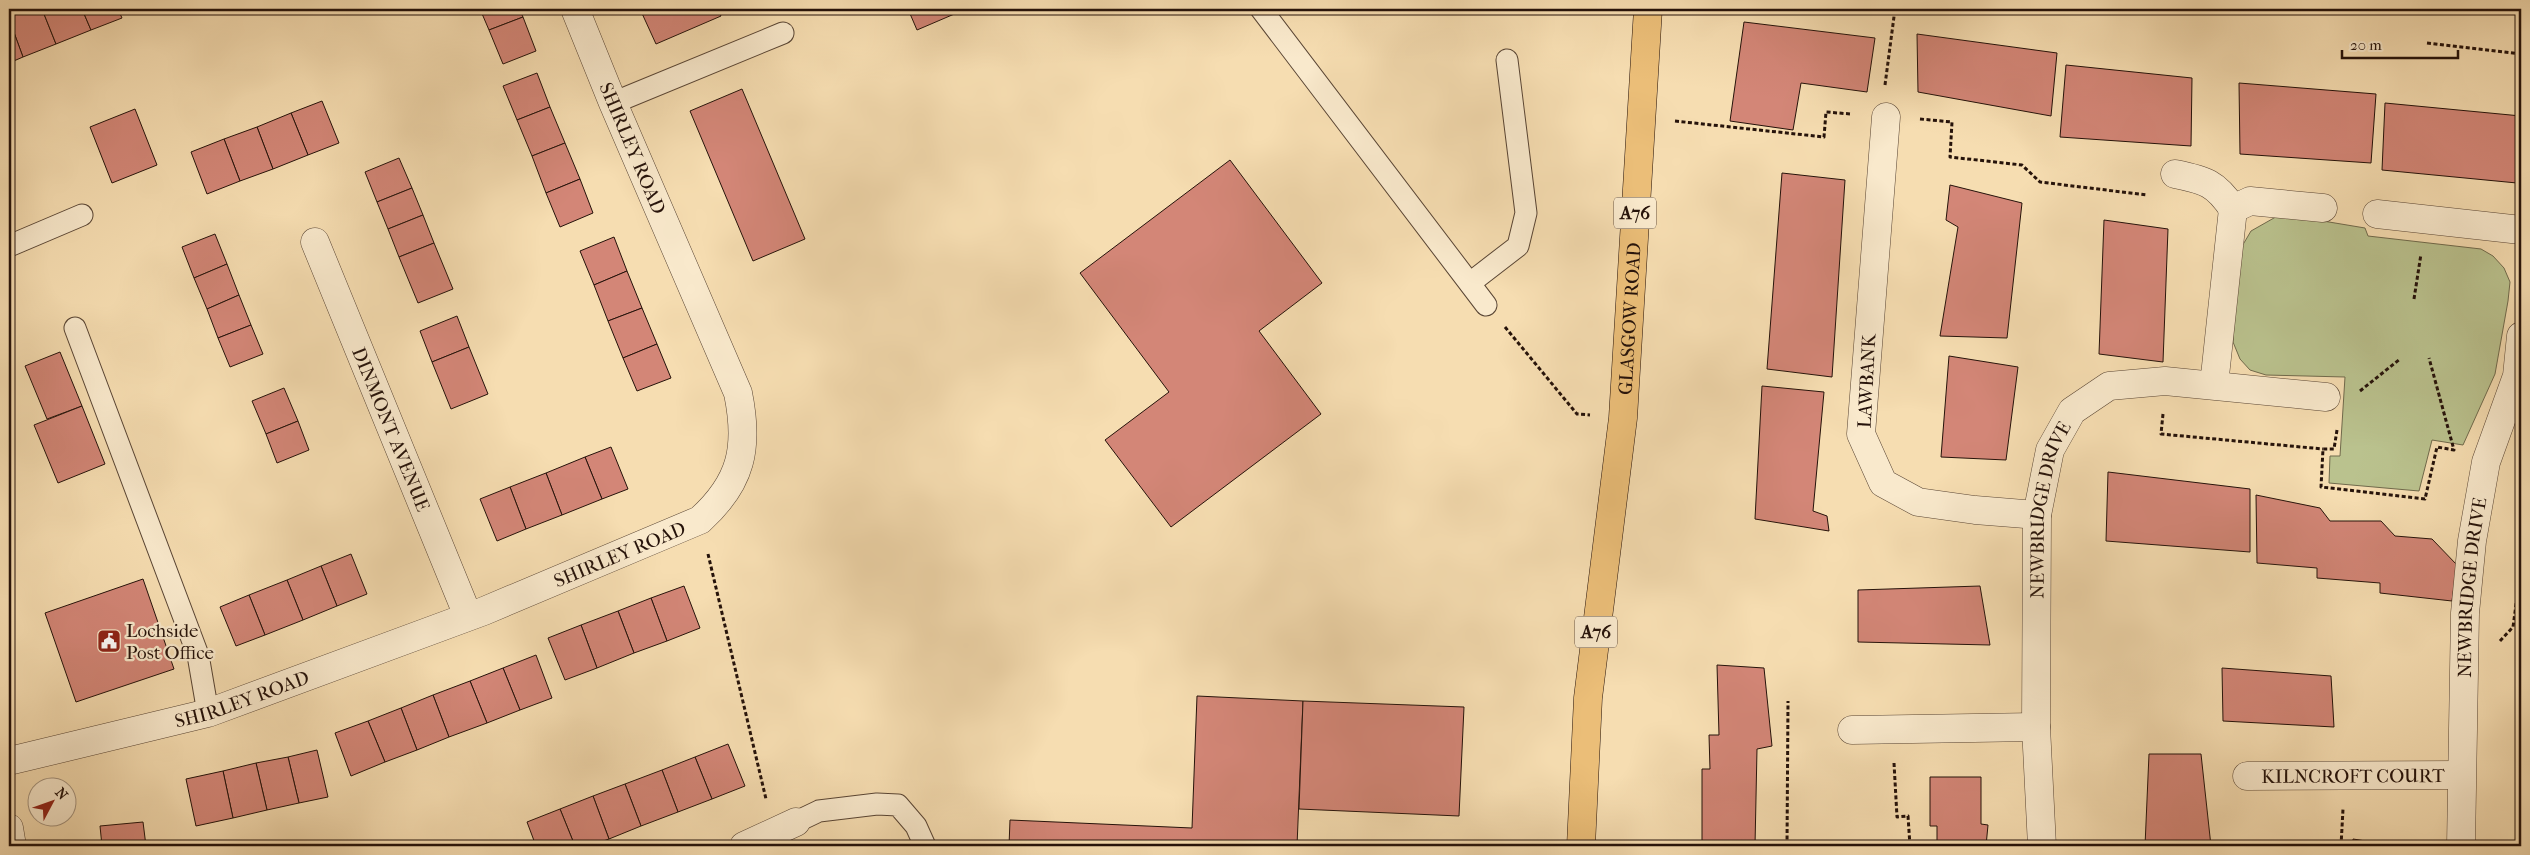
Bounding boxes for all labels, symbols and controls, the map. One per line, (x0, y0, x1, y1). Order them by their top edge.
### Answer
scale bar (2342, 28, 2459, 60)
text: 20 m (2350, 36, 2382, 54)
street label: SHIRLEY ROAD (594, 79, 670, 218)
road number: A76 (1614, 198, 1656, 228)
street label: GLASGOW ROAD (1614, 242, 1646, 396)
street label: LAWBANK (1854, 332, 1881, 429)
street label: DINMONT AVENUE (347, 344, 434, 515)
street label: NEWBRIDGE DRIVE (2026, 418, 2076, 599)
street label: NEWBRIDGE DRIVE (2454, 495, 2492, 678)
street label: SHIRLEY ROAD (551, 517, 689, 592)
road number: A76 (1575, 616, 1617, 648)
place label: Lochside Post Office (126, 620, 214, 664)
public building icon: Lochside Post Office (96, 628, 122, 654)
street label: SHIRLEY ROAD (172, 667, 312, 733)
street label: KILNCROFT COURT (2261, 765, 2445, 788)
north arrow (28, 778, 78, 828)
text: N (52, 784, 72, 804)

